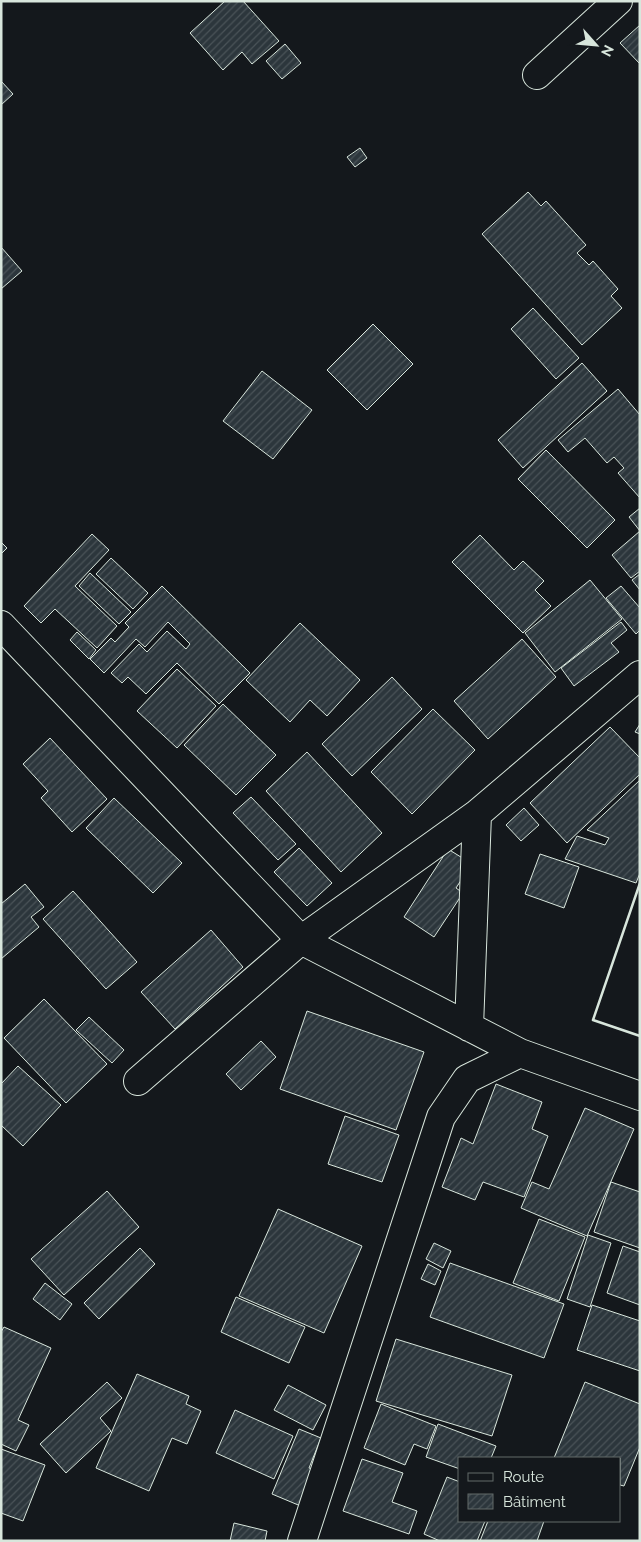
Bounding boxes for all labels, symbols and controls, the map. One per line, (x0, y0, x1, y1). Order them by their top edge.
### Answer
north arrow (571, 20, 621, 70)
text: N (598, 43, 617, 59)
legend (458, 1457, 621, 1522)
text: Route (503, 1468, 544, 1486)
text: Bâtiment (503, 1493, 566, 1511)

